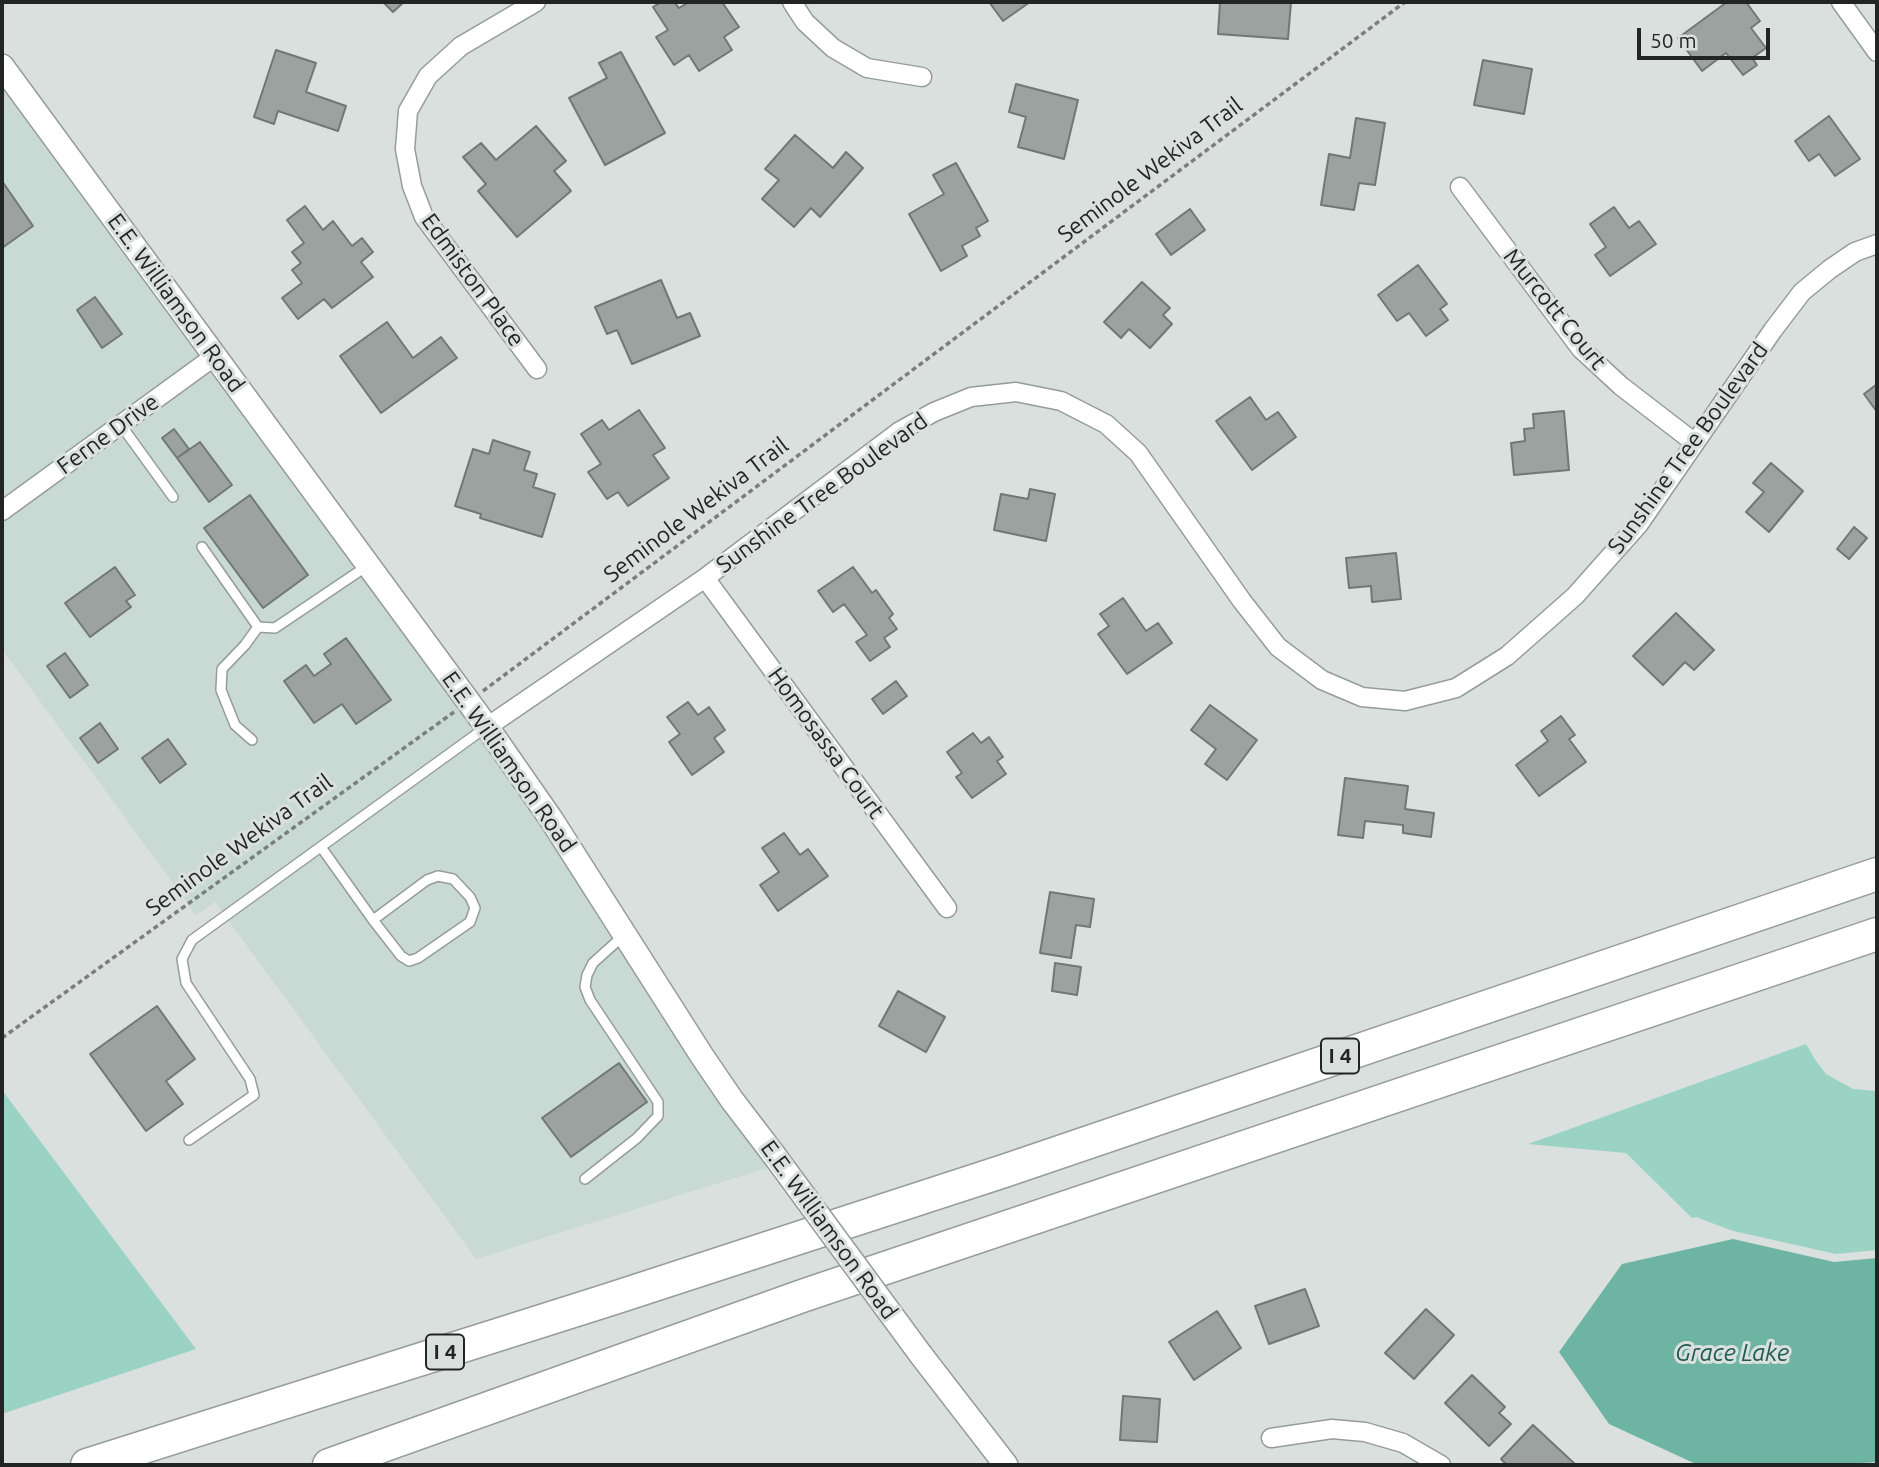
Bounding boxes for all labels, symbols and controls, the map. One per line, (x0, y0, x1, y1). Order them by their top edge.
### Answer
scale bar (1641, 14, 1774, 58)
text: 50 m (1650, 28, 1697, 52)
street label: Seminole Wekiva Trail (1052, 92, 1248, 248)
street label: E.E. Williamson Road (102, 208, 250, 398)
street label: Edmiston Place (416, 208, 530, 352)
street label: Murcott Court (1498, 243, 1612, 375)
street label: Sunshine Tree Boulevard (1602, 337, 1774, 559)
street label: Ferne Drive (52, 388, 164, 480)
street label: Sunshine Tree Boulevard (711, 407, 933, 579)
street label: Seminole Wekiva Trail (598, 432, 794, 588)
street label: Homosassa Court (762, 662, 890, 824)
street label: E.E. Williamson Road (436, 666, 582, 858)
street label: Seminole Wekiva Trail (140, 768, 338, 922)
road number: I 4 (1321, 1038, 1359, 1074)
street label: E.E. Williamson Road (755, 1135, 903, 1325)
road number: I 4 (426, 1334, 464, 1370)
water label: Grace Lake (1675, 1339, 1789, 1367)

